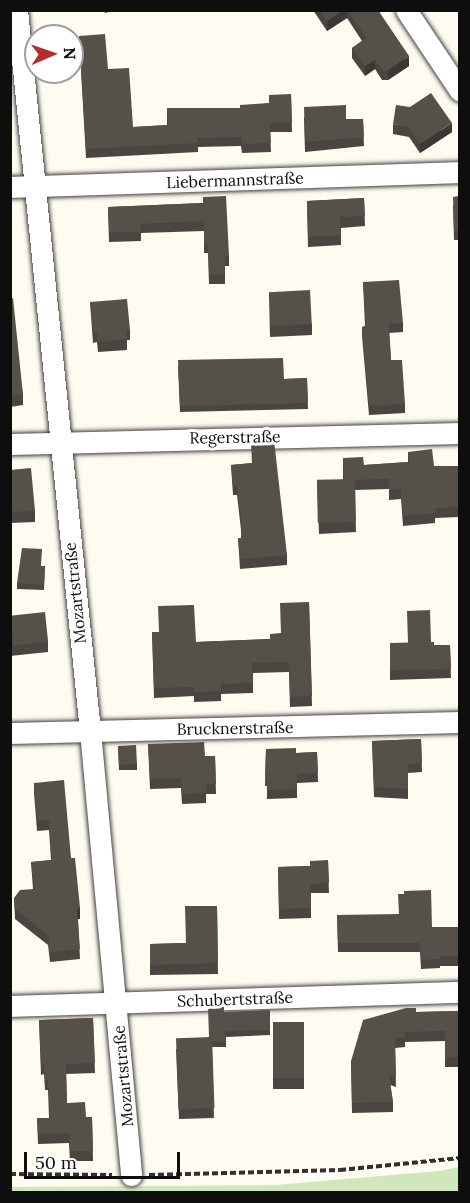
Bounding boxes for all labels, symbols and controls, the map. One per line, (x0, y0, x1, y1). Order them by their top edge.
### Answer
north arrow (24, 24, 84, 84)
text: N (60, 47, 80, 60)
street label: Liebermannstraße (166, 168, 304, 192)
street label: Regerstraße (189, 427, 281, 447)
street label: Mozartstraße (60, 541, 90, 645)
street label: Brucknerstraße (176, 717, 294, 739)
street label: Schubertstraße (177, 987, 293, 1011)
street label: Mozartstraße (109, 1024, 137, 1128)
scale bar (27, 1140, 183, 1178)
text: 50 m (35, 1151, 77, 1174)

